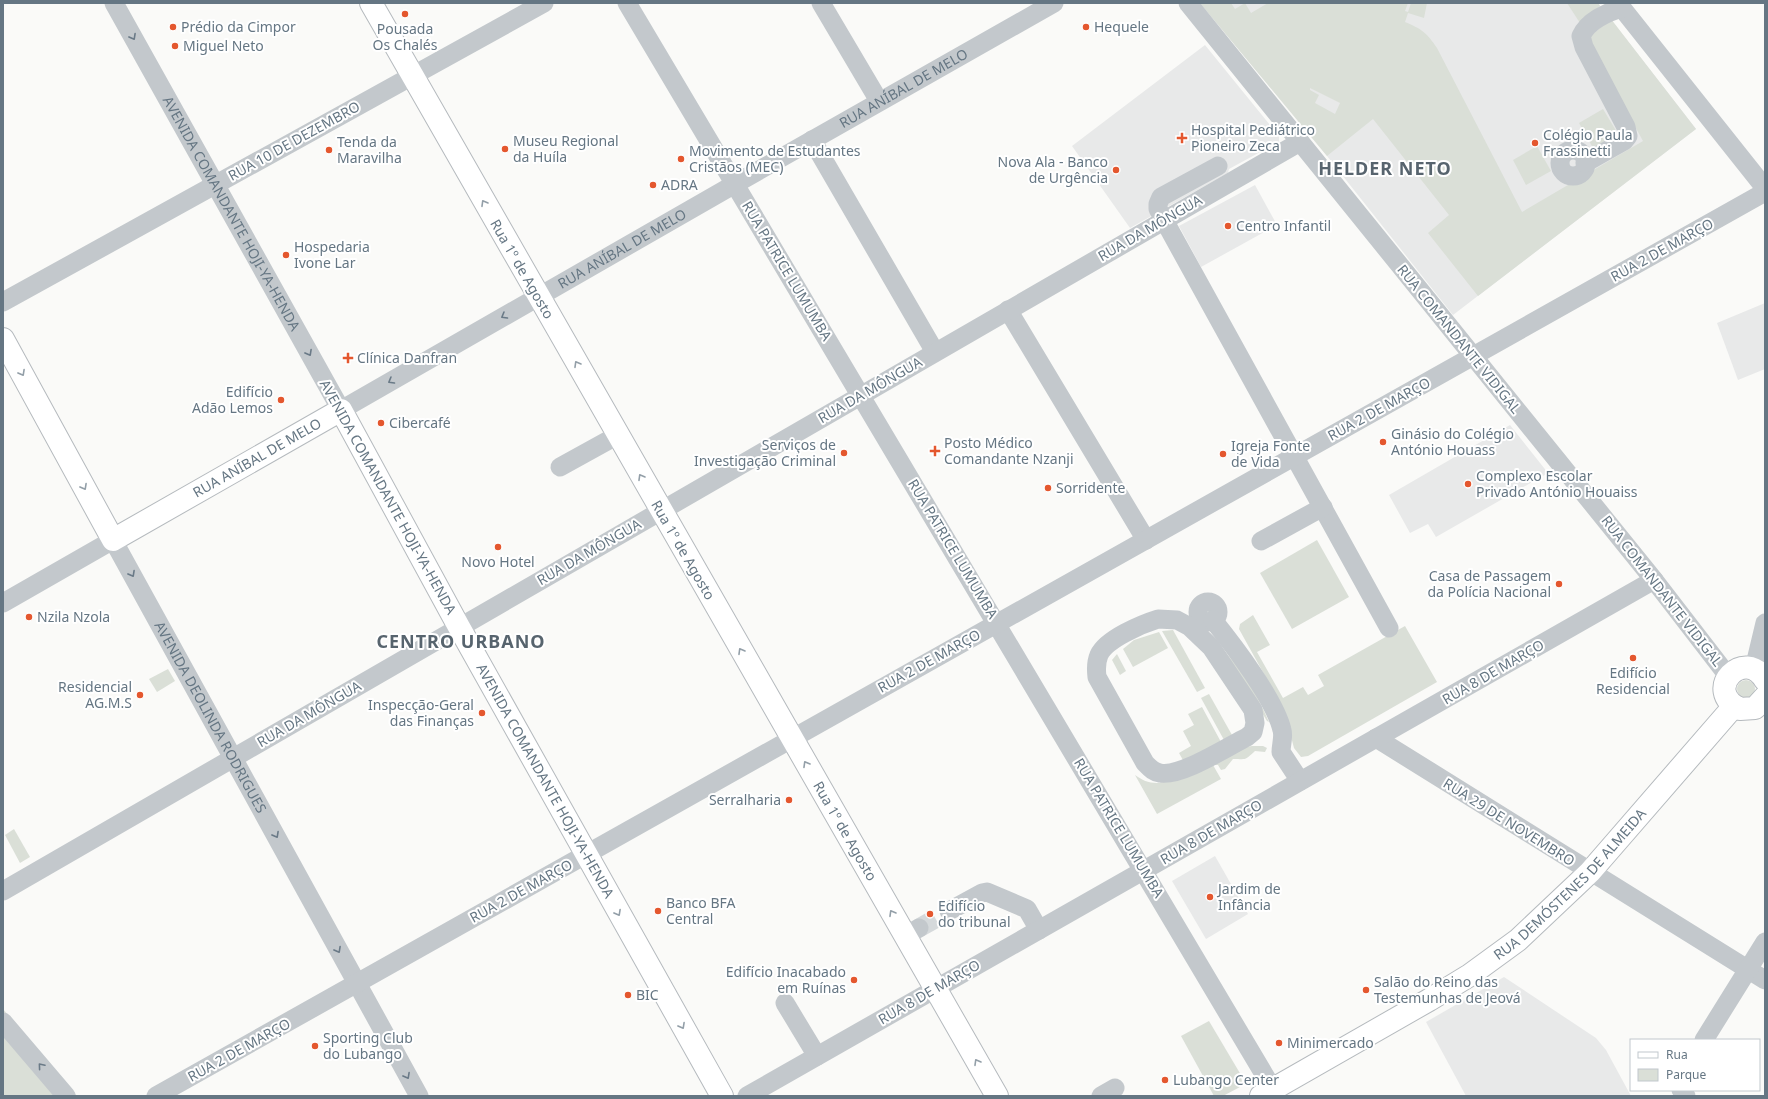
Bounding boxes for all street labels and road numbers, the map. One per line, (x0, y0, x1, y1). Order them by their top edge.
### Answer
street label: RUA ANÍBAL DE MELO (836, 44, 971, 132)
street label: AVENIDA COMANDANTE HOJI-YA-HENDA (159, 93, 305, 334)
street label: RUA 10 DE DEZEMBRO (224, 96, 363, 185)
street label: RUA DA MÔNGUA (1094, 190, 1205, 265)
street label: RUA PATRICE LUMUMBA (738, 197, 837, 344)
street label: RUA ANÍBAL DE MELO (554, 204, 689, 293)
street label: RUA 2 DE MARÇO (1607, 213, 1717, 286)
street label: Rua 1º de Agosto (486, 215, 559, 322)
street label: RUA COMANDANTE VIDIGAL (1393, 260, 1525, 417)
street label: RUA DA MÔNGUA (814, 352, 925, 427)
street label: RUA 2 DE MARÇO (1324, 372, 1434, 445)
street label: AVENIDA COMANDANTE HOJI-YA-HENDA (316, 376, 461, 618)
street label: RUA ANÍBAL DE MELO (189, 413, 325, 502)
street label: RUA PATRICE LUMUMBA (904, 475, 1003, 622)
street label: Rua 1º de Agosto (647, 496, 720, 603)
street label: RUA COMANDANTE VIDIGAL (1597, 511, 1727, 670)
street label: RUA DA MÔNGUA (533, 514, 644, 589)
street label: AVENIDA DEOLINDA RODRIGUES (151, 618, 272, 816)
street label: RUA 2 DE MARÇO (874, 624, 984, 697)
street label: RUA 8 DE MARÇO (1438, 635, 1547, 708)
street label: AVENIDA COMANDANTE HOJI-YA-HENDA (472, 660, 619, 901)
street label: RUA DA MÔNGUA (253, 676, 364, 751)
street label: RUA PATRICE LUMUMBA (1070, 754, 1169, 901)
street label: RUA 29 DE NOVEMBRO (1440, 773, 1579, 870)
street label: Rua 1º de Agosto (809, 777, 882, 884)
street label: RUA 8 DE MARÇO (1156, 795, 1265, 868)
street label: RUA DEMÓSTENES DE ALMEIDA (1489, 804, 1650, 964)
street label: RUA 2 DE MARÇO (466, 854, 576, 927)
street label: RUA 8 DE MARÇO (874, 955, 983, 1028)
street label: RUA 2 DE MARÇO (184, 1013, 294, 1086)

